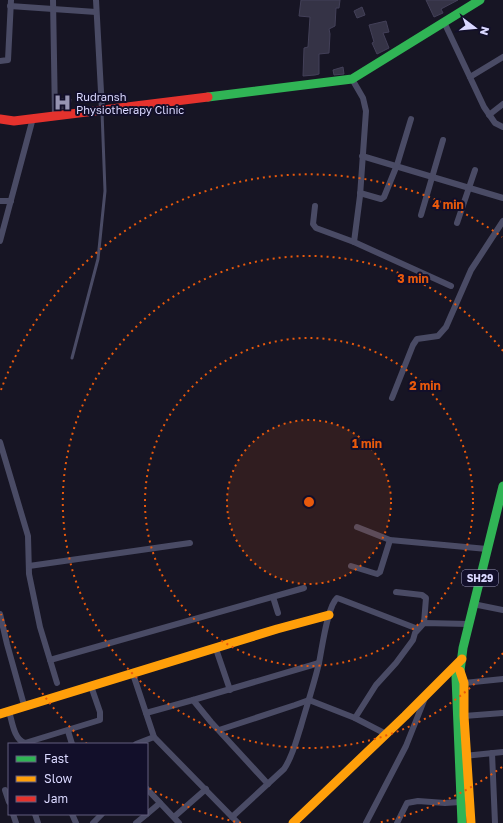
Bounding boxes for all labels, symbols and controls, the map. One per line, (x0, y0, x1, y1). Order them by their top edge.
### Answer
north arrow (455, 8, 495, 48)
text: N (478, 25, 492, 37)
place label: Rudransh Physiotherapy Clinic (76, 90, 184, 116)
hospital icon: Rudransh Physiotherapy Clinic (53, 93, 73, 113)
text: 4 min (432, 197, 464, 212)
text: 3 min (397, 271, 429, 286)
text: 2 min (409, 378, 441, 393)
text: 1 min (352, 436, 382, 451)
centre of rings (302, 495, 316, 509)
road number: SH29 (462, 570, 498, 586)
legend (8, 743, 148, 815)
text: Fast (44, 751, 69, 766)
text: Slow (44, 771, 72, 786)
text: Jam (44, 791, 68, 806)

